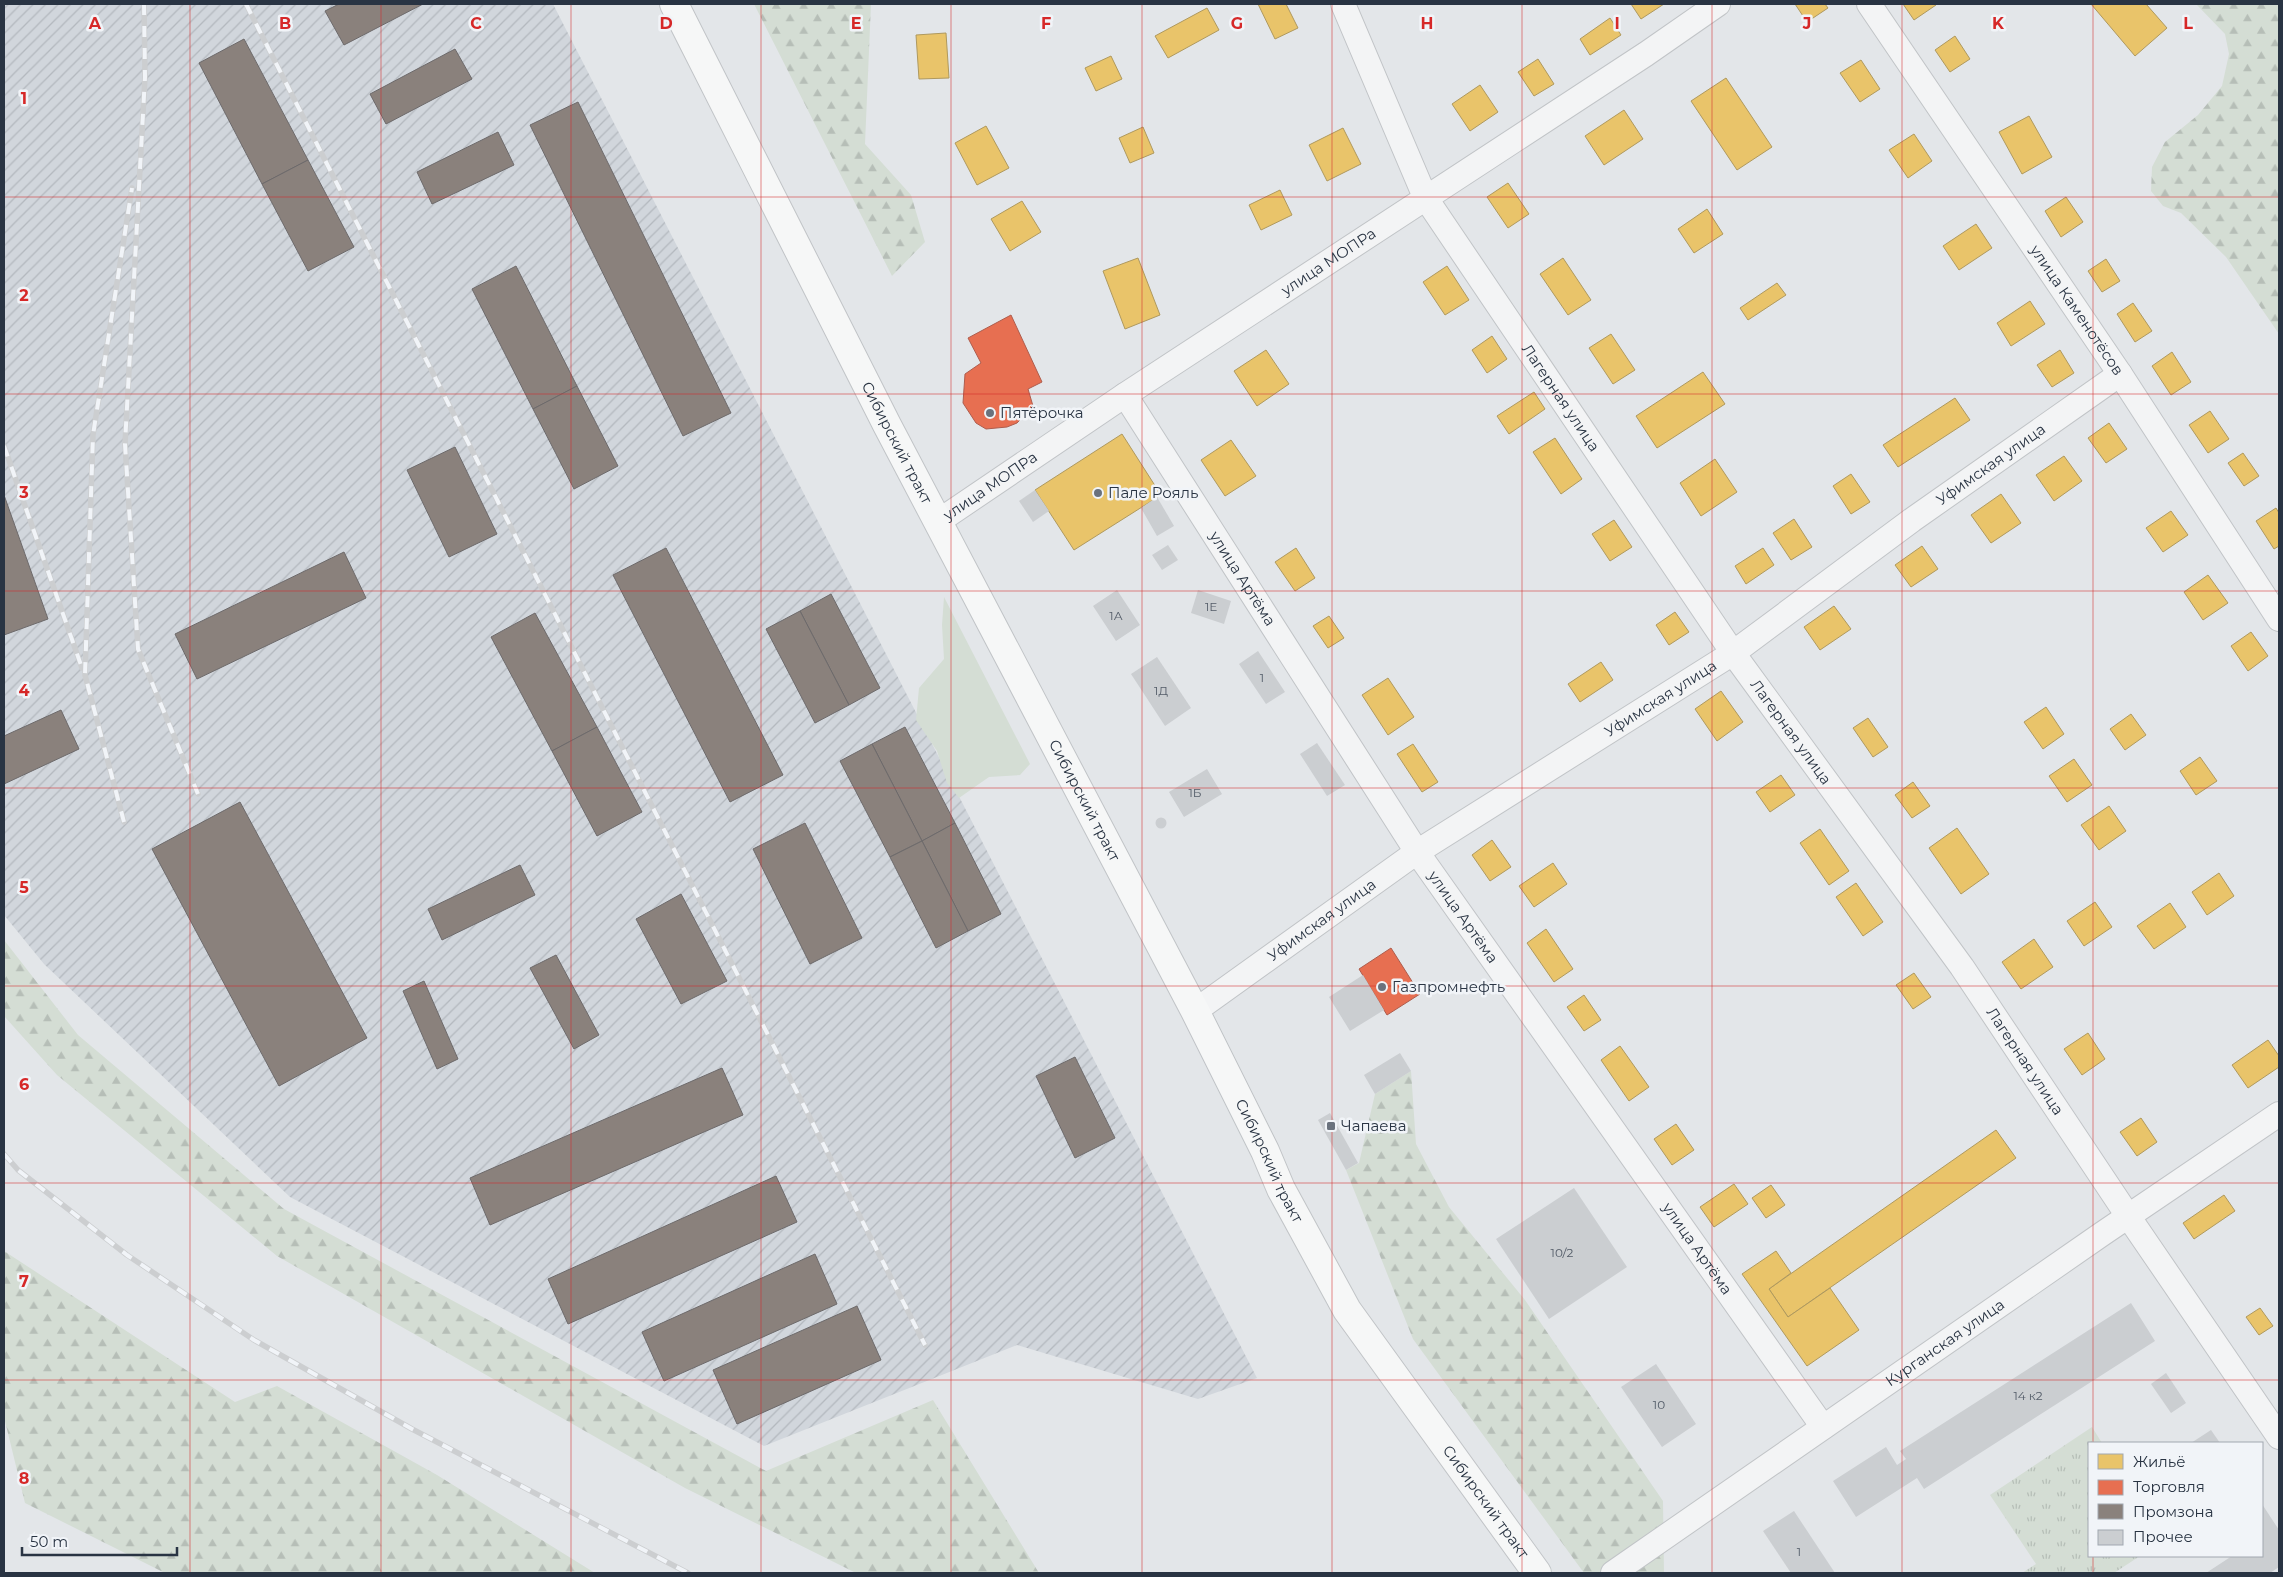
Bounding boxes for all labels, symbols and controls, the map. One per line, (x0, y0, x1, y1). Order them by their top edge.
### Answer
text: A (88, 14, 102, 33)
text: B (279, 14, 291, 33)
text: C (470, 14, 482, 33)
text: D (659, 14, 673, 33)
text: E (851, 14, 861, 33)
text: F (1041, 14, 1051, 33)
text: G (1231, 14, 1243, 33)
text: H (1421, 14, 1433, 33)
text: I (1614, 14, 1620, 33)
text: J (1802, 14, 1811, 33)
text: K (1992, 14, 2005, 33)
text: L (2183, 14, 2193, 33)
text: 1 (21, 89, 27, 108)
street label: улица МОПРа (1276, 223, 1379, 300)
street label: улица Каменотёсов (2026, 240, 2128, 379)
text: 2 (19, 286, 29, 305)
street label: Лагерная улица (1518, 340, 1604, 455)
street label: Сибирский тракт (858, 378, 937, 508)
place label: Пятёрочка (1000, 403, 1084, 422)
marker: Пятёрочка (984, 407, 996, 419)
street label: Уфимская улица (1932, 419, 2049, 509)
street label: улица МОПРа (939, 447, 1041, 525)
text: 3 (18, 483, 29, 502)
place label: Пале Рояль (1108, 483, 1199, 502)
marker: Пале Рояль (1092, 487, 1104, 499)
street label: улица Артёма (1205, 527, 1280, 629)
house number: 1Е (1205, 599, 1217, 614)
house number: 1А (1109, 608, 1123, 623)
street label: Уфимская улица (1601, 656, 1720, 741)
house number: 1 (1260, 670, 1264, 685)
street label: Лагерная улица (1746, 676, 1836, 788)
text: 4 (18, 681, 30, 700)
house number: 1Д (1154, 683, 1168, 698)
street label: Сибирский тракт (1045, 736, 1125, 865)
house number: 1Б (1188, 785, 1202, 800)
street label: улица Артёма (1424, 866, 1502, 967)
street label: Уфимская улица (1264, 874, 1380, 965)
text: 5 (19, 878, 29, 897)
place label: Газпромнефть (1392, 977, 1505, 996)
marker: Газпромнефть (1376, 981, 1388, 993)
street label: Лагерная улица (1983, 1004, 2068, 1119)
text: 6 (19, 1075, 29, 1094)
street label: Сибирский тракт (1231, 1096, 1308, 1227)
place label: Чапаева (1341, 1116, 1406, 1135)
marker: Чапаева (1325, 1120, 1337, 1132)
street label: улица Артёма (1658, 1198, 1737, 1298)
house number: 10/2 (1551, 1245, 1574, 1260)
text: 7 (19, 1272, 29, 1291)
street label: Курганская улица (1882, 1295, 2008, 1390)
house number: 14 к2 (2013, 1388, 2043, 1403)
house number: 10 (1653, 1397, 1665, 1412)
street label: Сибирский тракт (1439, 1441, 1534, 1563)
legend (2088, 1442, 2263, 1557)
text: Жильё (2133, 1452, 2186, 1471)
text: 8 (19, 1469, 29, 1488)
text: Торговля (2133, 1477, 2205, 1496)
text: Промзона (2133, 1502, 2213, 1521)
scale bar (22, 1524, 178, 1556)
text: Прочее (2133, 1527, 2193, 1546)
text: 50 m (30, 1532, 68, 1551)
house number: 1 (1797, 1544, 1801, 1559)

